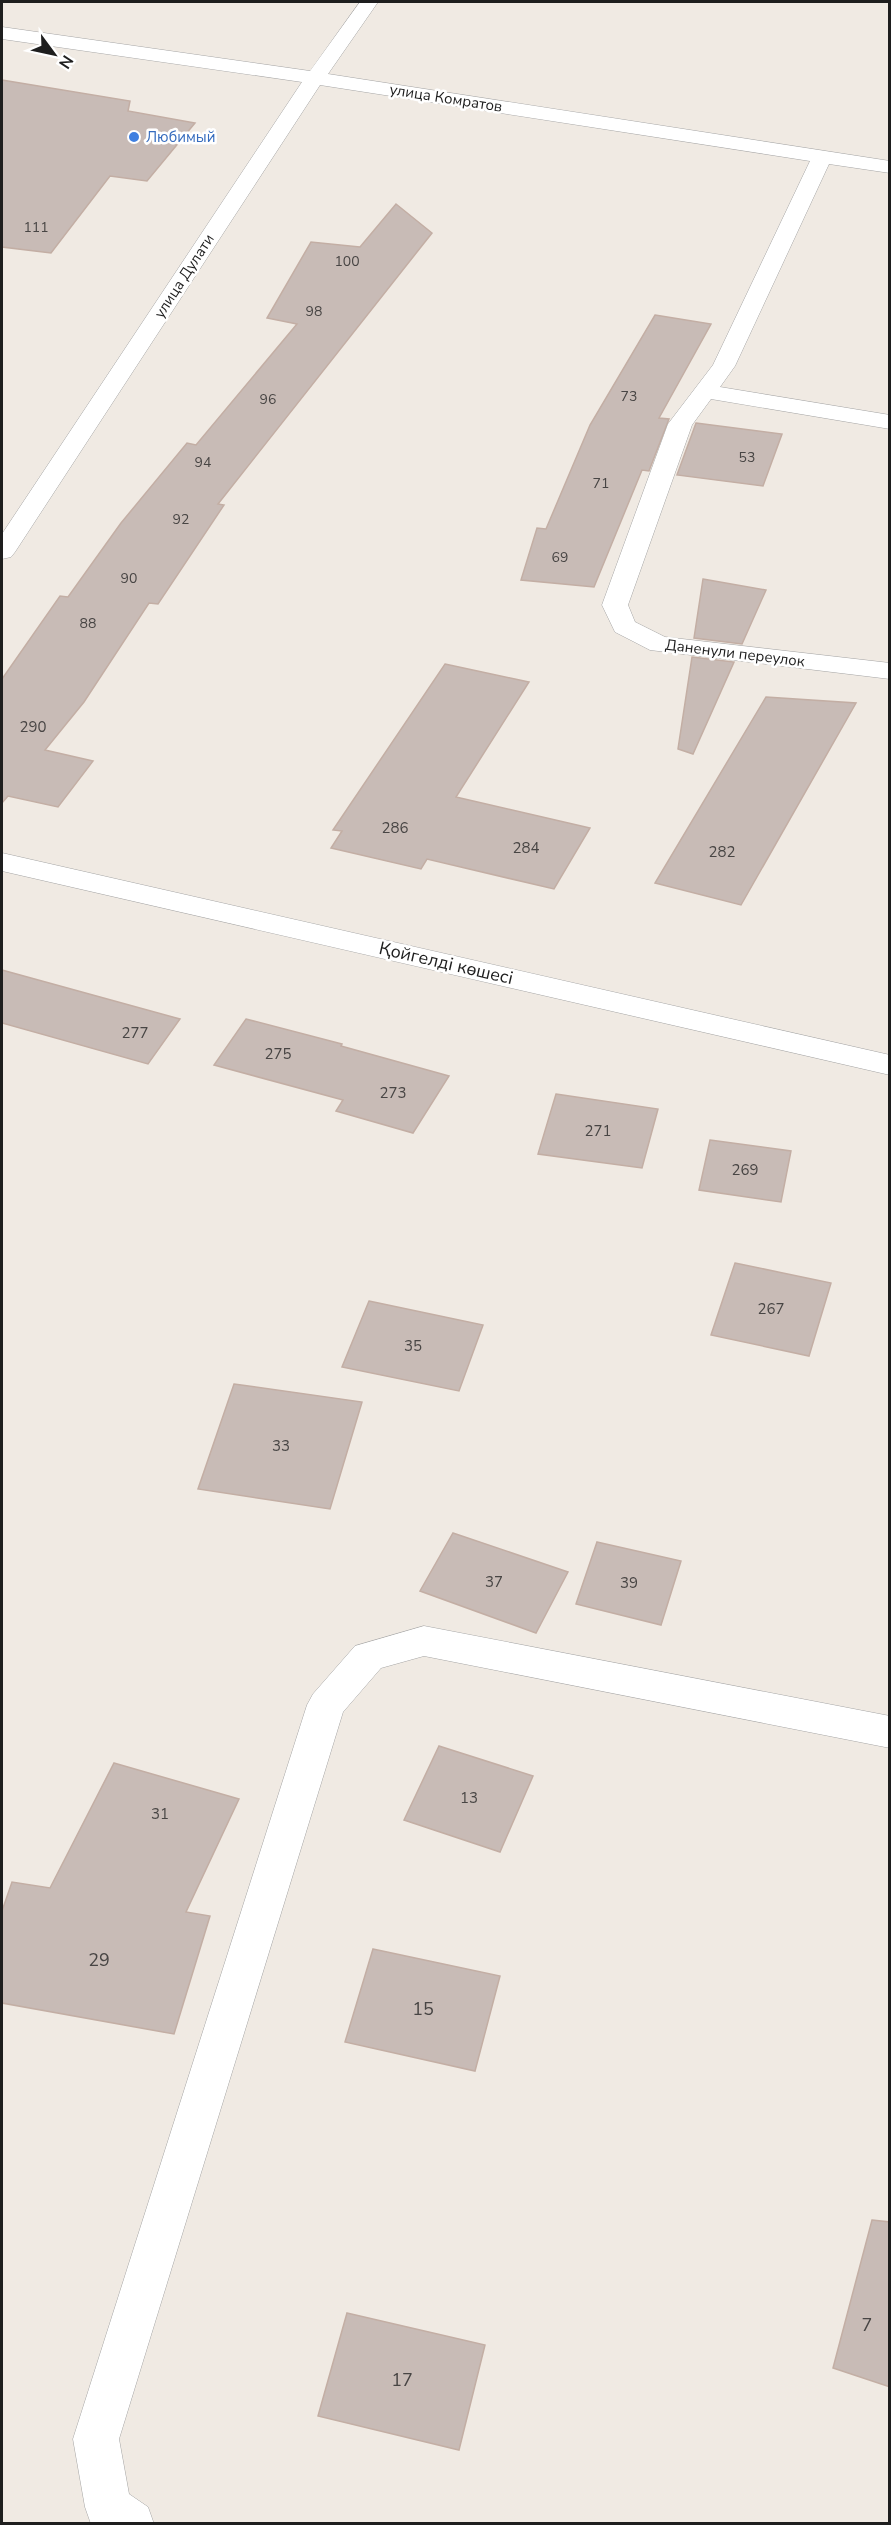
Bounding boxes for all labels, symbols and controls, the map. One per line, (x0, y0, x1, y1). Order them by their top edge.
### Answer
north arrow (24, 24, 84, 84)
text: N (53, 51, 78, 73)
street label: улица Комратов (388, 79, 504, 117)
place label: Любимый (146, 127, 216, 147)
marker: Любимый (127, 130, 141, 144)
house number: 111 (23, 218, 49, 237)
street label: улица Дулати (149, 230, 219, 322)
house number: 100 (334, 252, 360, 271)
house number: 98 (306, 302, 322, 321)
house number: 73 (621, 387, 637, 406)
house number: 96 (260, 390, 276, 409)
house number: 53 (739, 448, 755, 467)
house number: 94 (195, 453, 211, 472)
house number: 71 (593, 474, 609, 493)
house number: 92 (173, 510, 189, 529)
house number: 69 (552, 548, 568, 567)
house number: 90 (121, 569, 137, 588)
house number: 88 (80, 614, 96, 633)
street label: Даненули переулок (664, 635, 806, 671)
house number: 290 (19, 717, 47, 737)
house number: 286 (381, 818, 409, 838)
house number: 284 (512, 838, 540, 858)
house number: 282 (708, 842, 736, 862)
street label: Қойгелді көшесі (377, 936, 515, 990)
house number: 277 (121, 1023, 149, 1043)
house number: 275 (264, 1044, 292, 1064)
house number: 273 (379, 1083, 407, 1103)
house number: 271 (584, 1121, 612, 1141)
house number: 269 (731, 1160, 759, 1180)
house number: 267 (757, 1299, 785, 1319)
house number: 35 (404, 1336, 422, 1356)
house number: 33 (272, 1436, 290, 1456)
house number: 37 (485, 1572, 503, 1592)
house number: 39 (620, 1573, 638, 1593)
house number: 13 (460, 1788, 478, 1808)
house number: 31 (151, 1804, 169, 1824)
house number: 29 (88, 1948, 110, 1972)
house number: 15 (412, 1997, 434, 2021)
house number: 7 (862, 2313, 872, 2337)
house number: 17 (391, 2368, 413, 2392)

